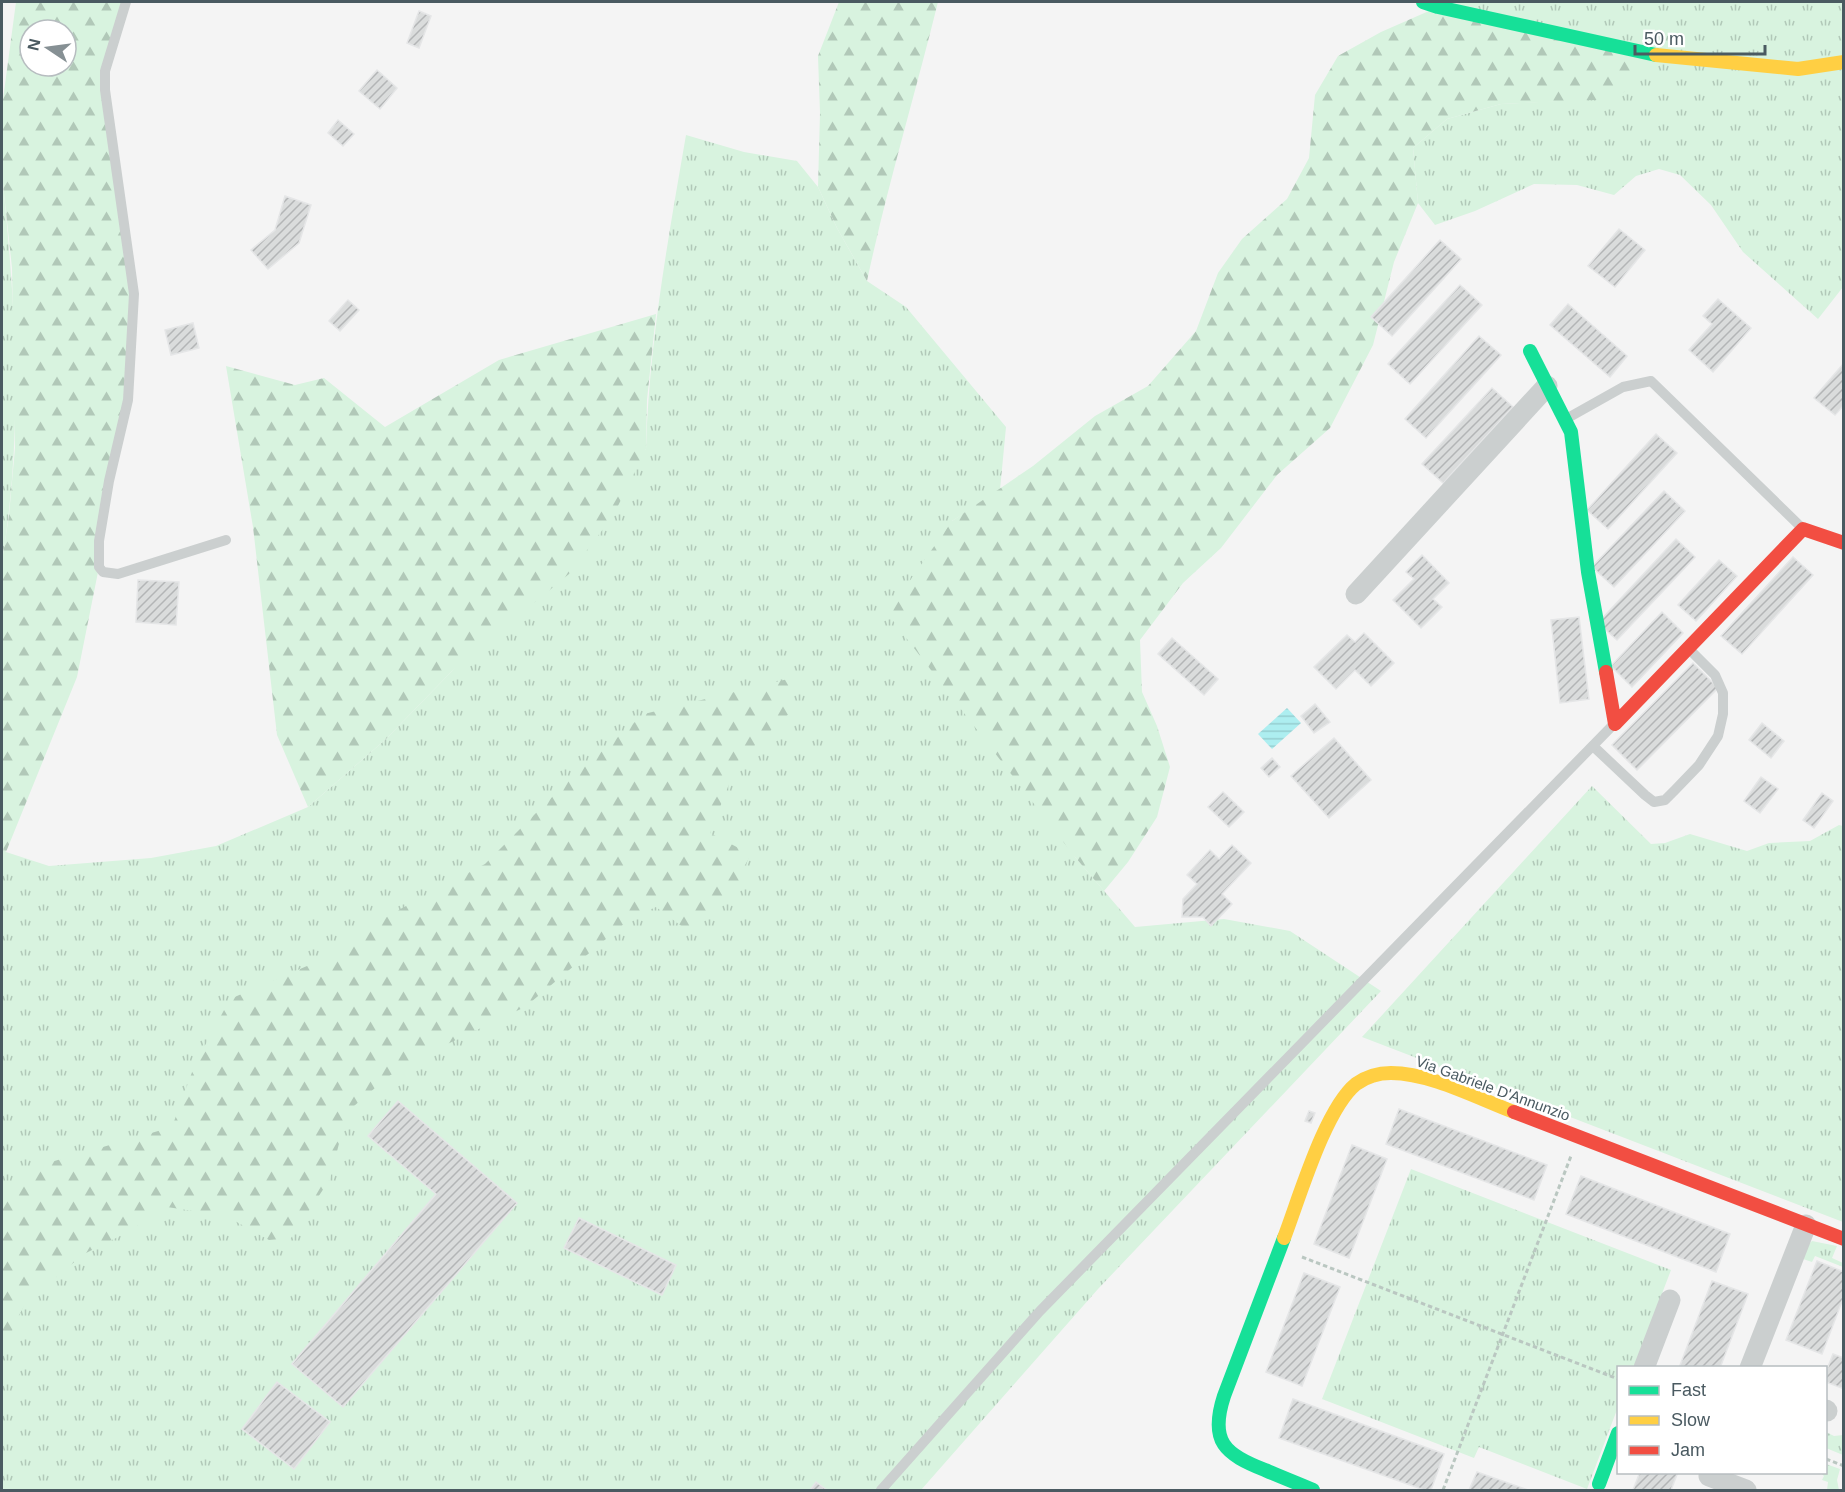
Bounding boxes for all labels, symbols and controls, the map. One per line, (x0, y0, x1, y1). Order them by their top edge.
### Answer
north arrow (18, 18, 78, 78)
scale bar (1635, 18, 1766, 56)
text: 50 m (1644, 29, 1684, 49)
text: N (24, 37, 43, 52)
street label: Via Gabriele D'Annunzio (1414, 1052, 1572, 1124)
legend (1617, 1366, 1827, 1474)
text: Fast (1671, 1380, 1706, 1400)
text: Slow (1671, 1410, 1711, 1430)
text: Jam (1671, 1440, 1705, 1460)

